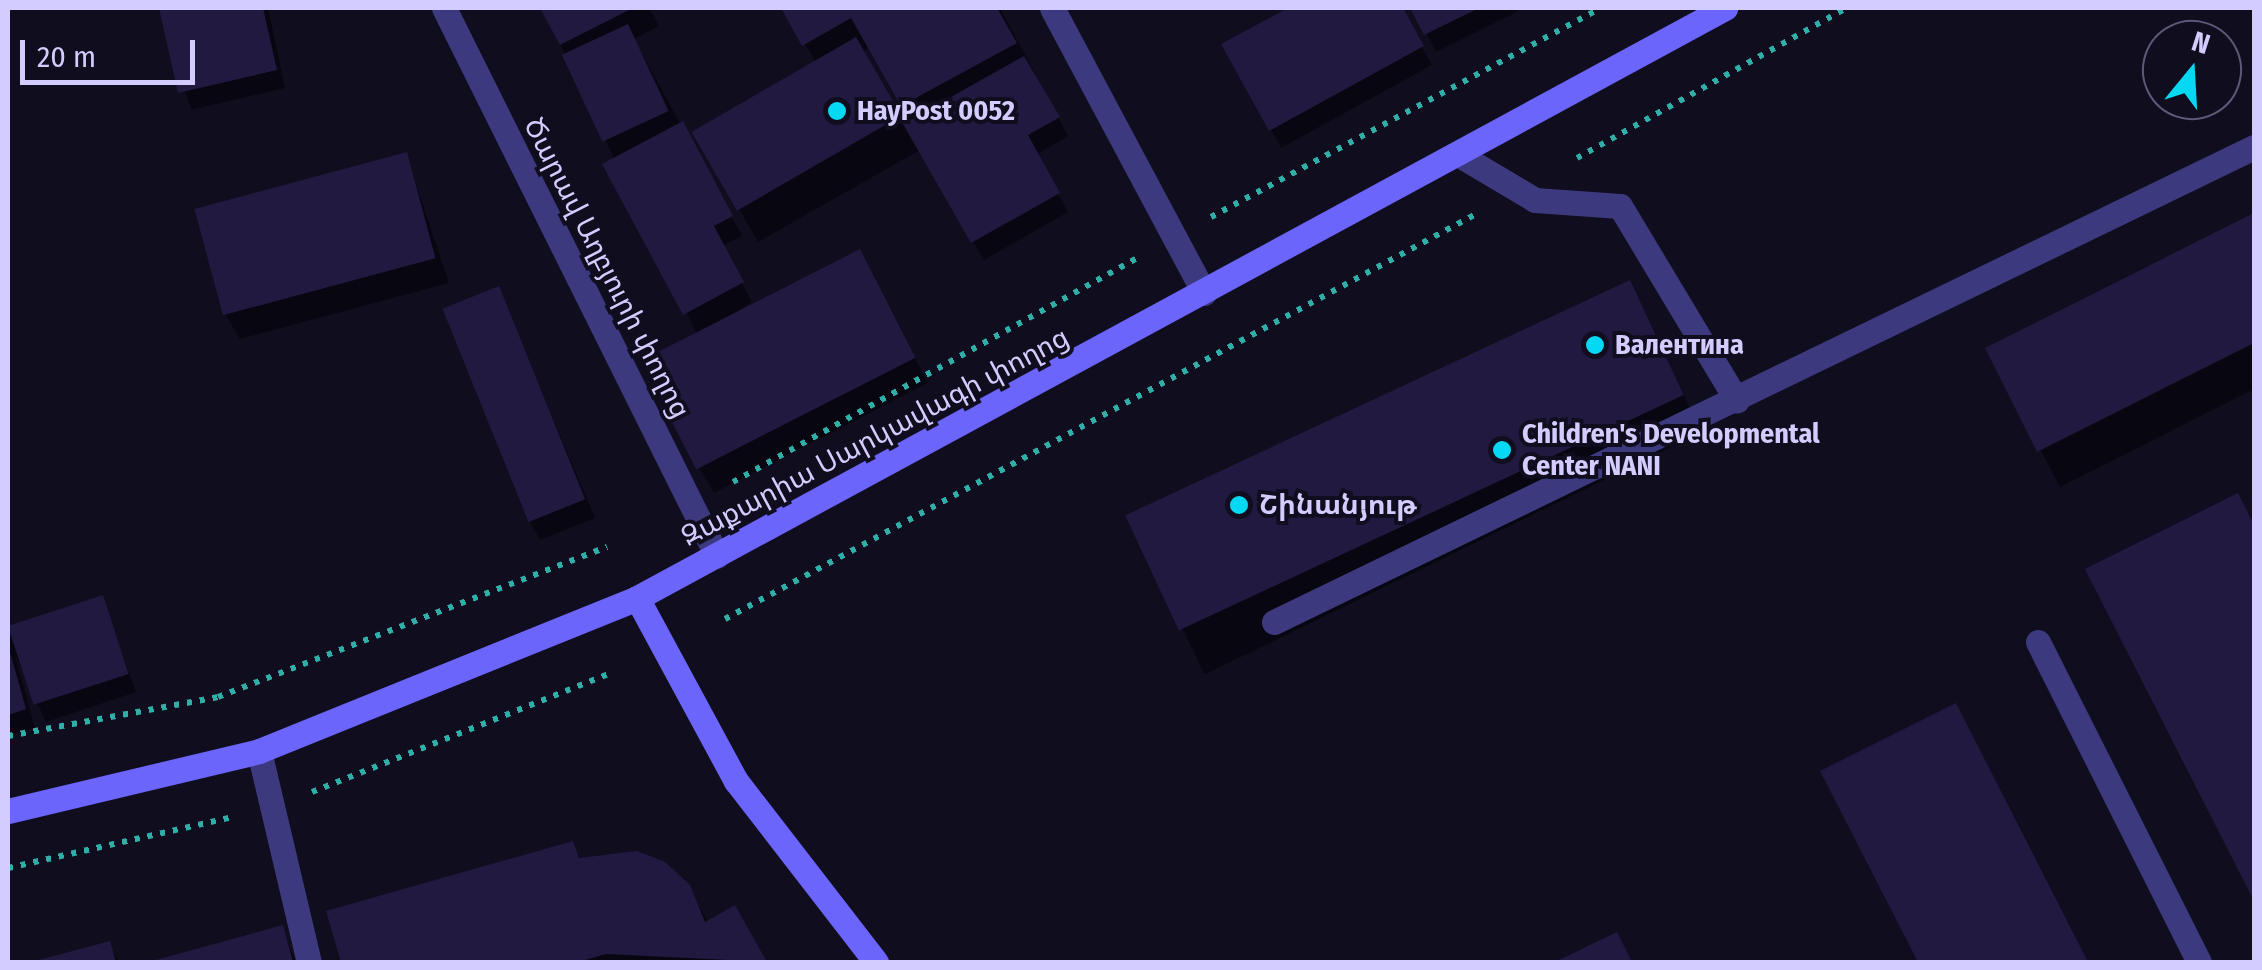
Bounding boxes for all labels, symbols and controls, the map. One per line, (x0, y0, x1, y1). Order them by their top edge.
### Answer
scale bar (25, 20, 200, 82)
north arrow (2142, 20, 2242, 120)
text: N (2188, 25, 2214, 61)
text: 20 m (37, 39, 96, 75)
place label: HayPost 0052 (857, 94, 1015, 128)
marker: HayPost 0052 (826, 100, 848, 122)
street label: Ծարավ Աղբյուրի փողոց (517, 112, 697, 424)
street label: Զաքարիա Սարկավագի փողոց (675, 320, 1075, 554)
place label: Валентина (1615, 328, 1744, 362)
marker: Валентина (1584, 334, 1606, 356)
place label: Children's Developmental Center NANI (1522, 417, 1820, 483)
marker: Children's Developmental Center NANI (1491, 439, 1513, 461)
place label: Շինանյութ (1259, 488, 1417, 522)
marker: Շինանյութ (1228, 494, 1250, 516)

